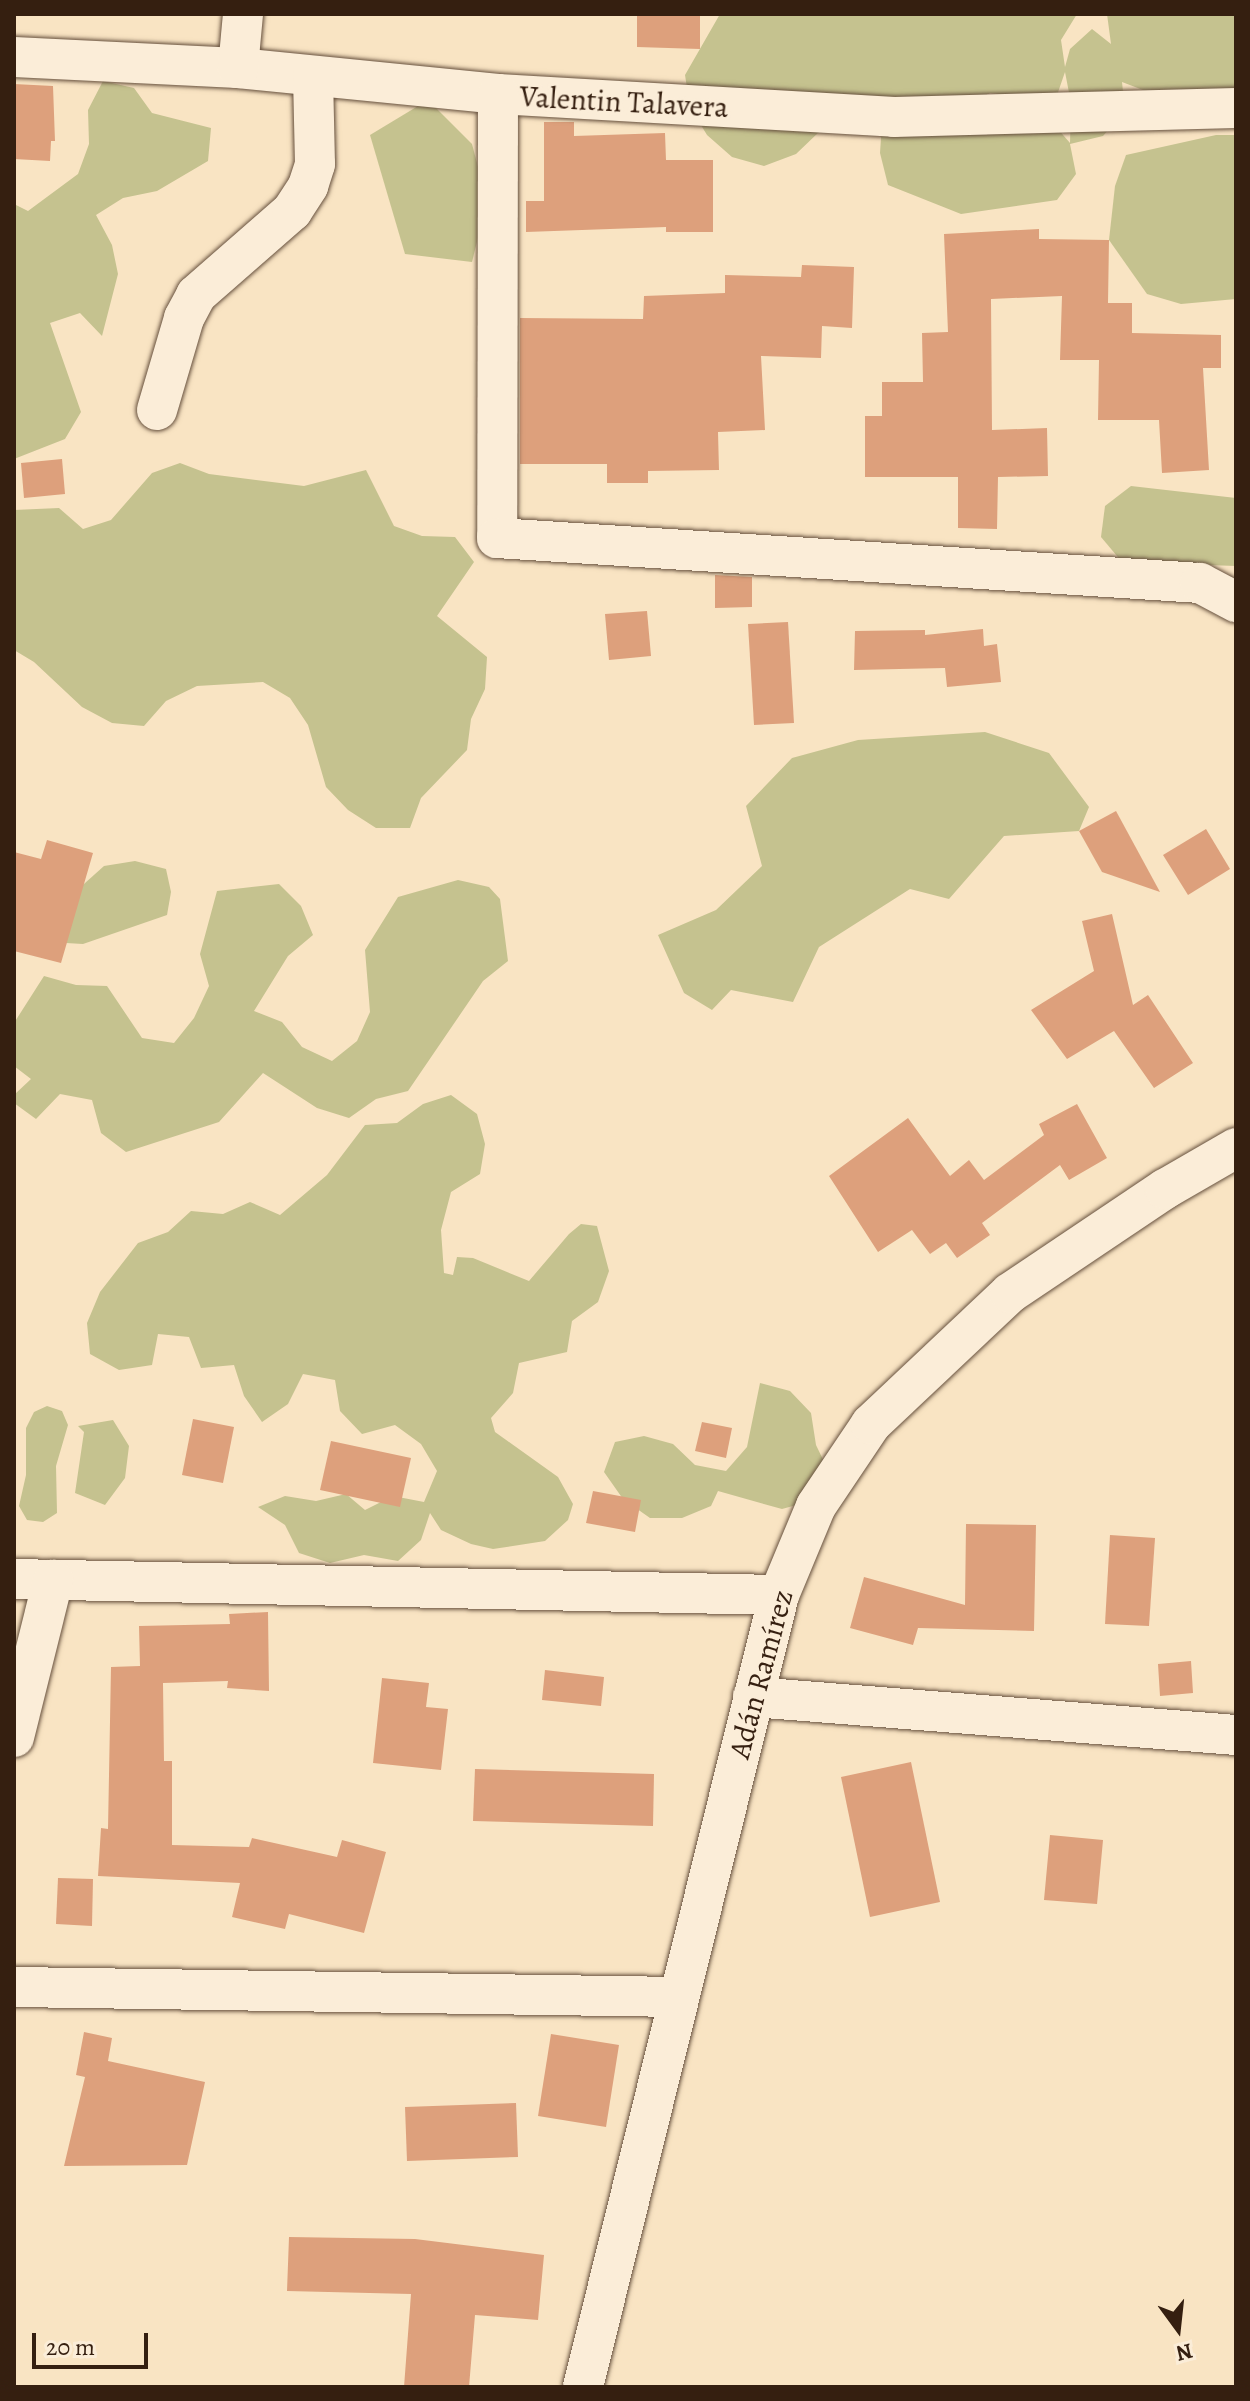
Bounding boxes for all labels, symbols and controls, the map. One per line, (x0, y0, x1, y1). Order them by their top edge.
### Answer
street label: Valentin Talavera (519, 79, 729, 125)
street label: Adán Ramírez (721, 1586, 801, 1762)
north arrow (1138, 2289, 1218, 2369)
scale bar (36, 2317, 152, 2367)
text: 20 m (46, 2331, 95, 2363)
text: N (1173, 2336, 1196, 2369)

